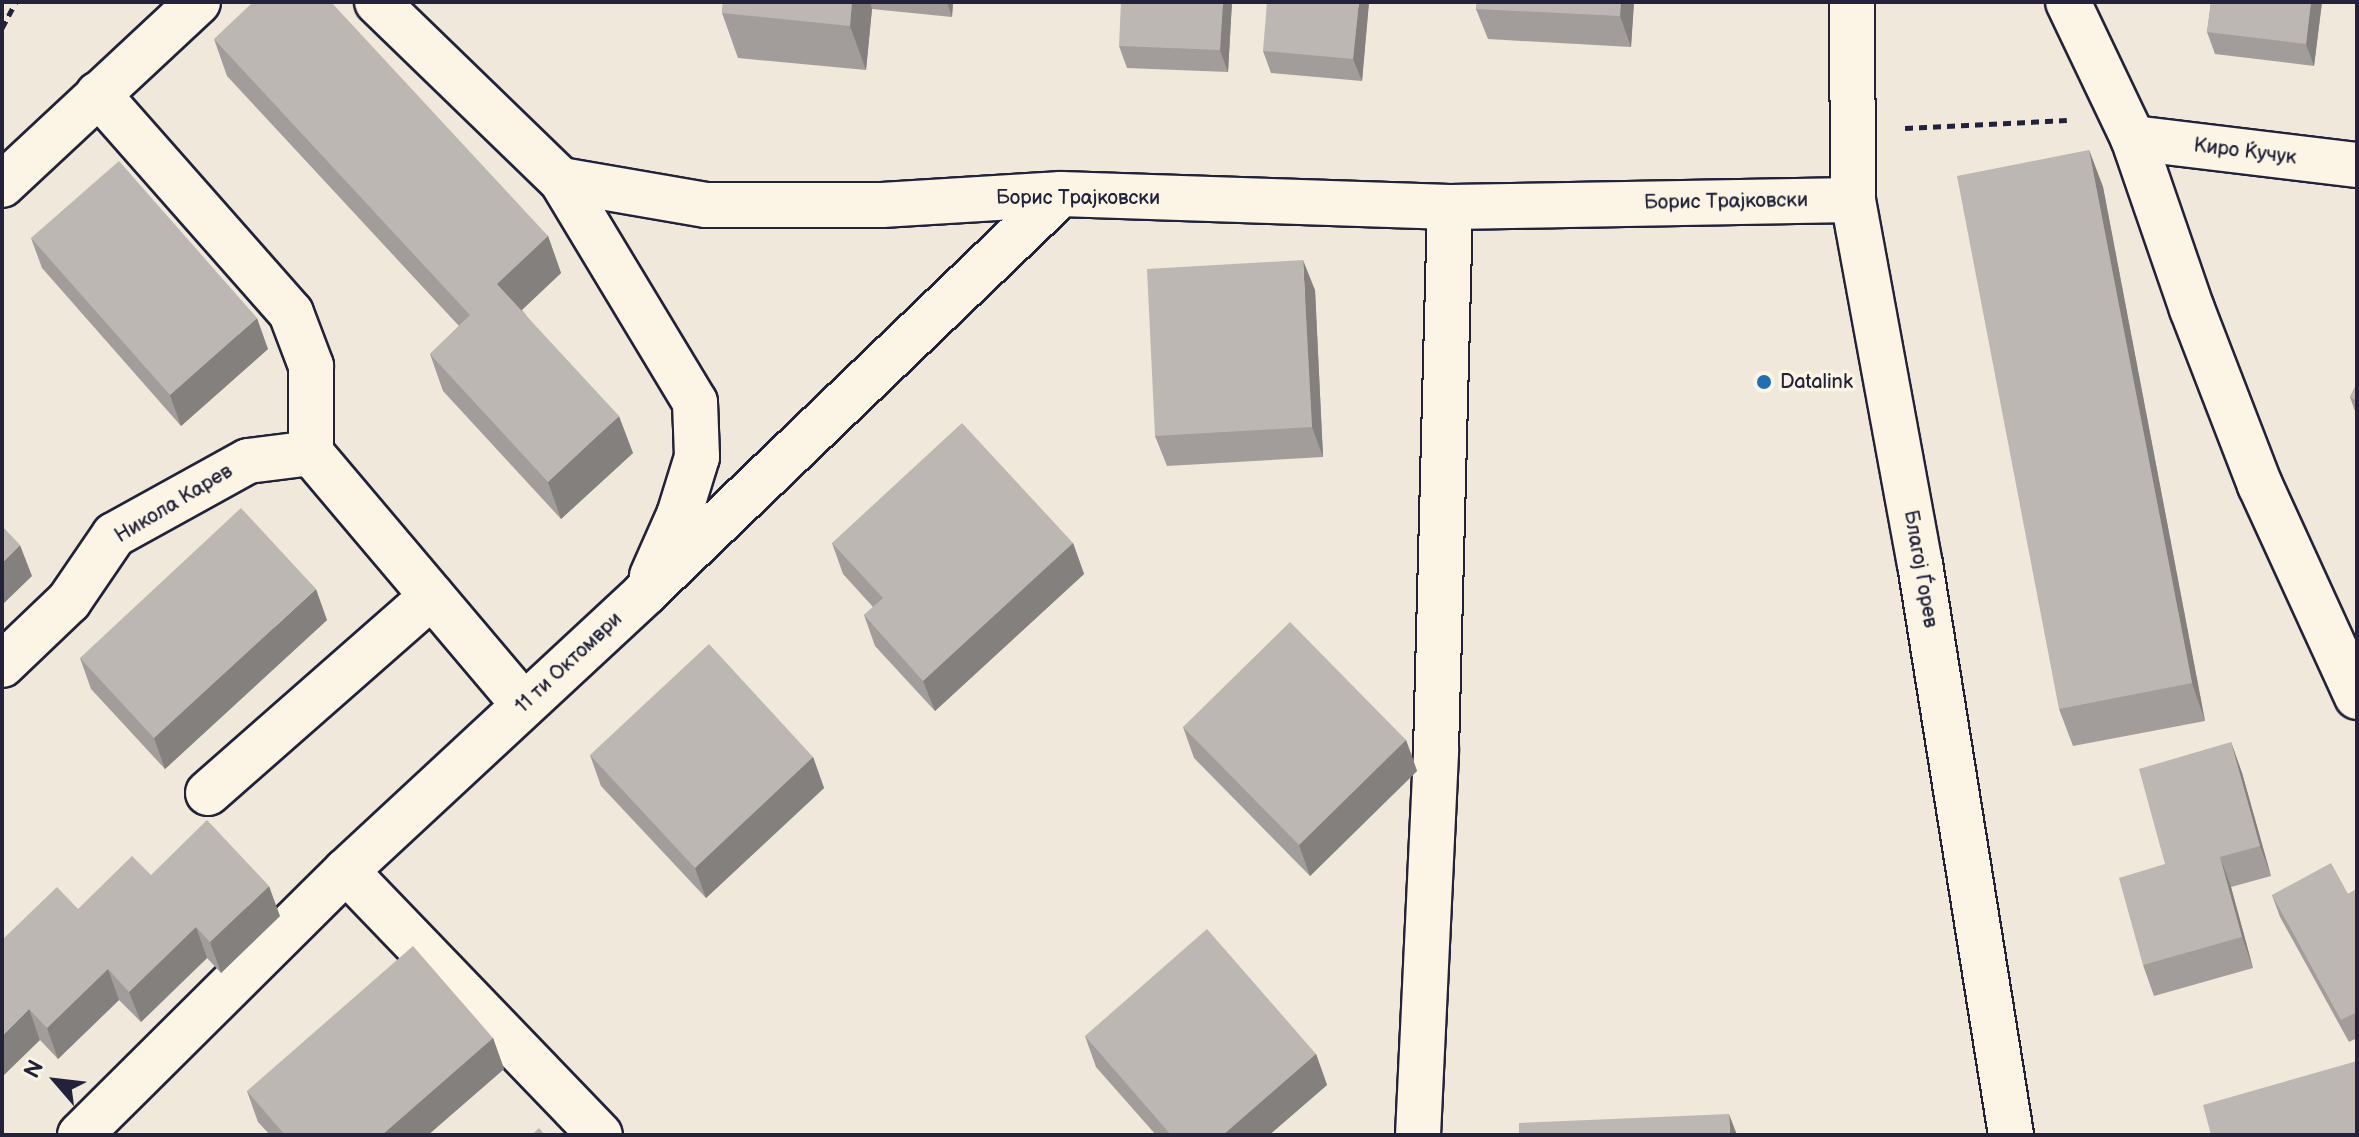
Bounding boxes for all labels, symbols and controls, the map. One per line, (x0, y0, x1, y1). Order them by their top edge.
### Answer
street label: Киро Ќучук (2192, 134, 2298, 170)
street label: Борис Трајковски (996, 186, 1160, 210)
street label: Борис Трајковски (1644, 189, 1808, 215)
place label: Datalink (1780, 370, 1853, 394)
marker: Datalink (1755, 373, 1773, 391)
street label: Никола Карев (111, 460, 237, 548)
street label: Благој Ѓорев (1898, 508, 1942, 630)
street label: 11 ти Октомври (511, 607, 627, 719)
north arrow (16, 1041, 96, 1121)
text: N (19, 1056, 50, 1083)

